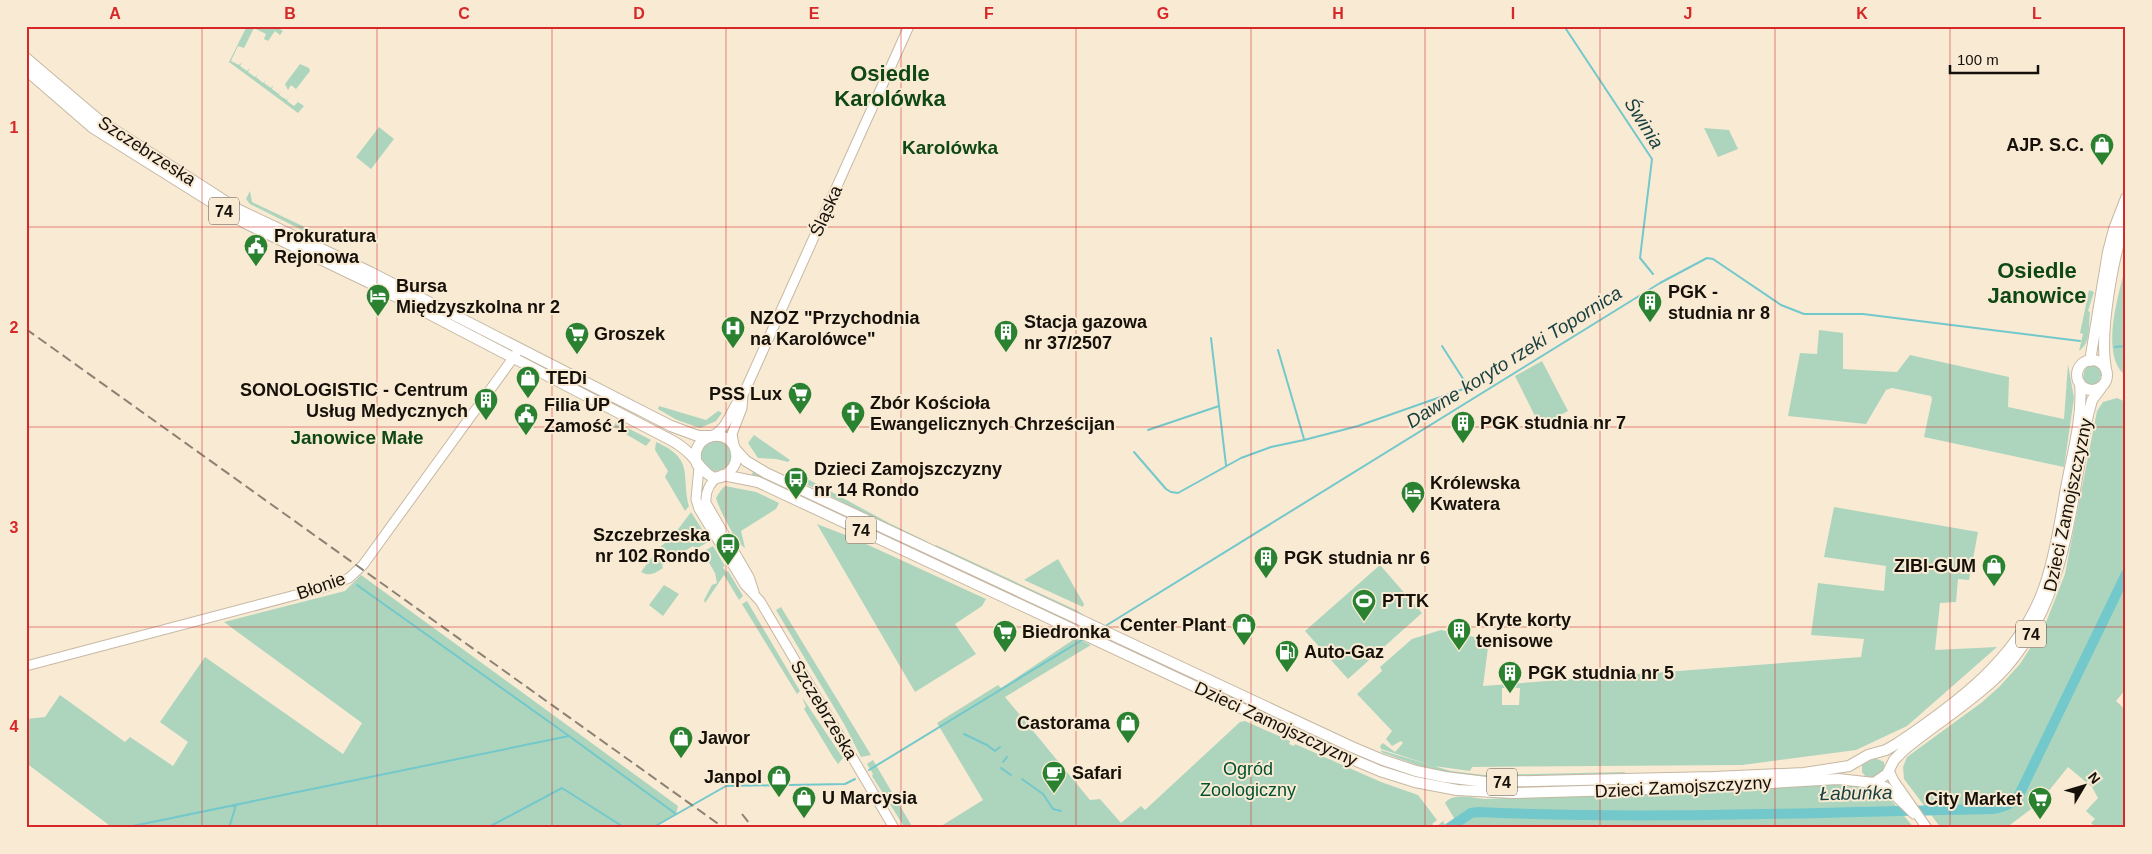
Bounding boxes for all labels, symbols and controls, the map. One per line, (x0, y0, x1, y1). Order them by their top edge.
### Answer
text: A (109, 5, 121, 22)
text: B (284, 5, 296, 22)
text: C (458, 5, 470, 22)
text: D (633, 5, 645, 22)
text: E (809, 5, 820, 22)
text: F (984, 5, 994, 22)
text: G (1157, 5, 1169, 22)
text: H (1332, 5, 1344, 22)
text: I (1511, 5, 1515, 22)
text: J (1684, 5, 1692, 22)
text: K (1856, 5, 1868, 22)
text: L (2032, 5, 2042, 22)
scale bar (1950, 42, 2037, 74)
text: 100 m (1957, 51, 1999, 68)
district label: Osiedle Karolówka (834, 61, 946, 111)
water label: Świnia (1620, 94, 1668, 152)
street label: Szczebrzeska (95, 112, 200, 190)
text: 1 (10, 119, 19, 136)
shop icon: AJP. S.C. (2089, 132, 2115, 166)
place label: AJP. S.C. (2006, 135, 2084, 155)
district label: Karolówka (902, 137, 998, 158)
street label: Śląska (805, 181, 847, 240)
road number: 74 (209, 198, 239, 225)
place label: Prokuratura Rejonowa (274, 226, 377, 267)
public building icon: Prokuratura Rejonowa (243, 233, 269, 267)
district label: Osiedle Janowice (1987, 258, 2087, 308)
place label: Bursa Międzyszkolna nr 2 (396, 276, 560, 317)
water label: Dawne koryto rzeki Topornica (1403, 282, 1625, 432)
place label: PGK - studnia nr 8 (1668, 282, 1770, 323)
hotel icon: Bursa Międzyszkolna nr 2 (365, 283, 391, 317)
building icon: PGK - studnia nr 8 (1637, 289, 1663, 323)
place label: NZOZ "Przychodnia na Karolówce" (750, 308, 921, 349)
place label: Stacja gazowa nr 37/2507 (1024, 312, 1148, 353)
hospital icon: NZOZ "Przychodnia na Karolówce" (720, 315, 746, 349)
text: 2 (10, 319, 19, 336)
building icon: Stacja gazowa nr 37/2507 (993, 319, 1019, 353)
supermarket icon: Groszek (564, 321, 590, 355)
place label: Groszek (594, 324, 666, 344)
shop icon: TEDi (515, 365, 541, 399)
place label: TEDi (546, 368, 587, 388)
place label: SONOLOGISTIC - Centrum Usług Medycznych (240, 380, 468, 421)
supermarket icon: PSS Lux (787, 381, 813, 415)
place label: PSS Lux (709, 384, 782, 404)
building icon: SONOLOGISTIC - Centrum Usług Medycznych (473, 387, 499, 421)
place label: Zbór Kościoła Ewangelicznych Chrześcijan (870, 393, 1115, 434)
place label: Filia UP Zamość 1 (544, 395, 627, 436)
church icon: Zbór Kościoła Ewangelicznych Chrześcijan (840, 400, 866, 434)
public building icon: Filia UP Zamość 1 (513, 402, 539, 436)
building icon: PGK studnia nr 7 (1450, 410, 1476, 444)
place label: PGK studnia nr 7 (1480, 413, 1626, 433)
street label: Dzieci Zamojszczyzny (2040, 416, 2096, 594)
district label: Janowice Małe (290, 427, 424, 448)
place label: Dzieci Zamojszczyzny nr 14 Rondo (814, 459, 1002, 500)
bus stop icon: Dzieci Zamojszczyzny nr 14 Rondo (783, 466, 809, 500)
place label: Królewska Kwatera (1430, 473, 1521, 514)
hotel icon: Królewska Kwatera (1400, 480, 1426, 514)
road number: 74 (846, 516, 876, 544)
text: 3 (10, 519, 19, 536)
place label: Szczebrzeska nr 102 Rondo (593, 525, 711, 566)
bus stop icon: Szczebrzeska nr 102 Rondo (715, 532, 741, 566)
building icon: PGK studnia nr 6 (1253, 545, 1279, 579)
place label: PGK studnia nr 6 (1284, 548, 1430, 568)
shop icon: ZIBI-GUM (1981, 553, 2007, 587)
place label: ZIBI-GUM (1894, 556, 1976, 576)
street label: Błonie (294, 568, 348, 604)
sports icon: PTTK (1351, 588, 1377, 622)
place label: PTTK (1382, 591, 1429, 611)
place label: Kryte korty tenisowe (1476, 610, 1571, 651)
shop icon: Center Plant (1231, 612, 1257, 646)
place label: Center Plant (1120, 615, 1226, 635)
building icon: Kryte korty tenisowe (1446, 617, 1472, 651)
supermarket icon: Biedronka (992, 619, 1018, 653)
road number: 74 (2016, 620, 2046, 648)
place label: Biedronka (1022, 622, 1111, 642)
fuel station icon: Auto-Gaz (1274, 639, 1300, 673)
place label: Auto-Gaz (1304, 642, 1384, 662)
street label: Szczebrzeska (787, 657, 862, 764)
building icon: PGK studnia nr 5 (1497, 660, 1523, 694)
place label: PGK studnia nr 5 (1528, 663, 1674, 683)
street label: Dzieci Zamojszczyzny (1192, 678, 1360, 770)
shop icon: Castorama (1115, 710, 1141, 744)
place label: Castorama (1017, 713, 1111, 733)
text: 4 (10, 718, 19, 735)
shop icon: Jawor (668, 725, 694, 759)
place label: Jawor (698, 728, 750, 748)
park label: Ogród Zoologiczny (1200, 759, 1296, 800)
cafe icon: Safari (1041, 760, 1067, 794)
north arrow (2060, 762, 2110, 812)
place label: Safari (1072, 763, 1122, 783)
shop icon: Janpol (766, 764, 792, 798)
place label: Janpol (704, 767, 762, 787)
road number: 74 (1487, 769, 1517, 796)
text: N (2085, 769, 2104, 787)
street label: Dzieci Zamojszczyzny (1594, 772, 1772, 802)
water label: Łabuńka (1819, 782, 1893, 804)
shop icon: U Marcysia (791, 785, 817, 819)
supermarket icon: City Market (2027, 786, 2053, 820)
place label: U Marcysia (822, 788, 918, 808)
place label: City Market (1925, 789, 2022, 809)

